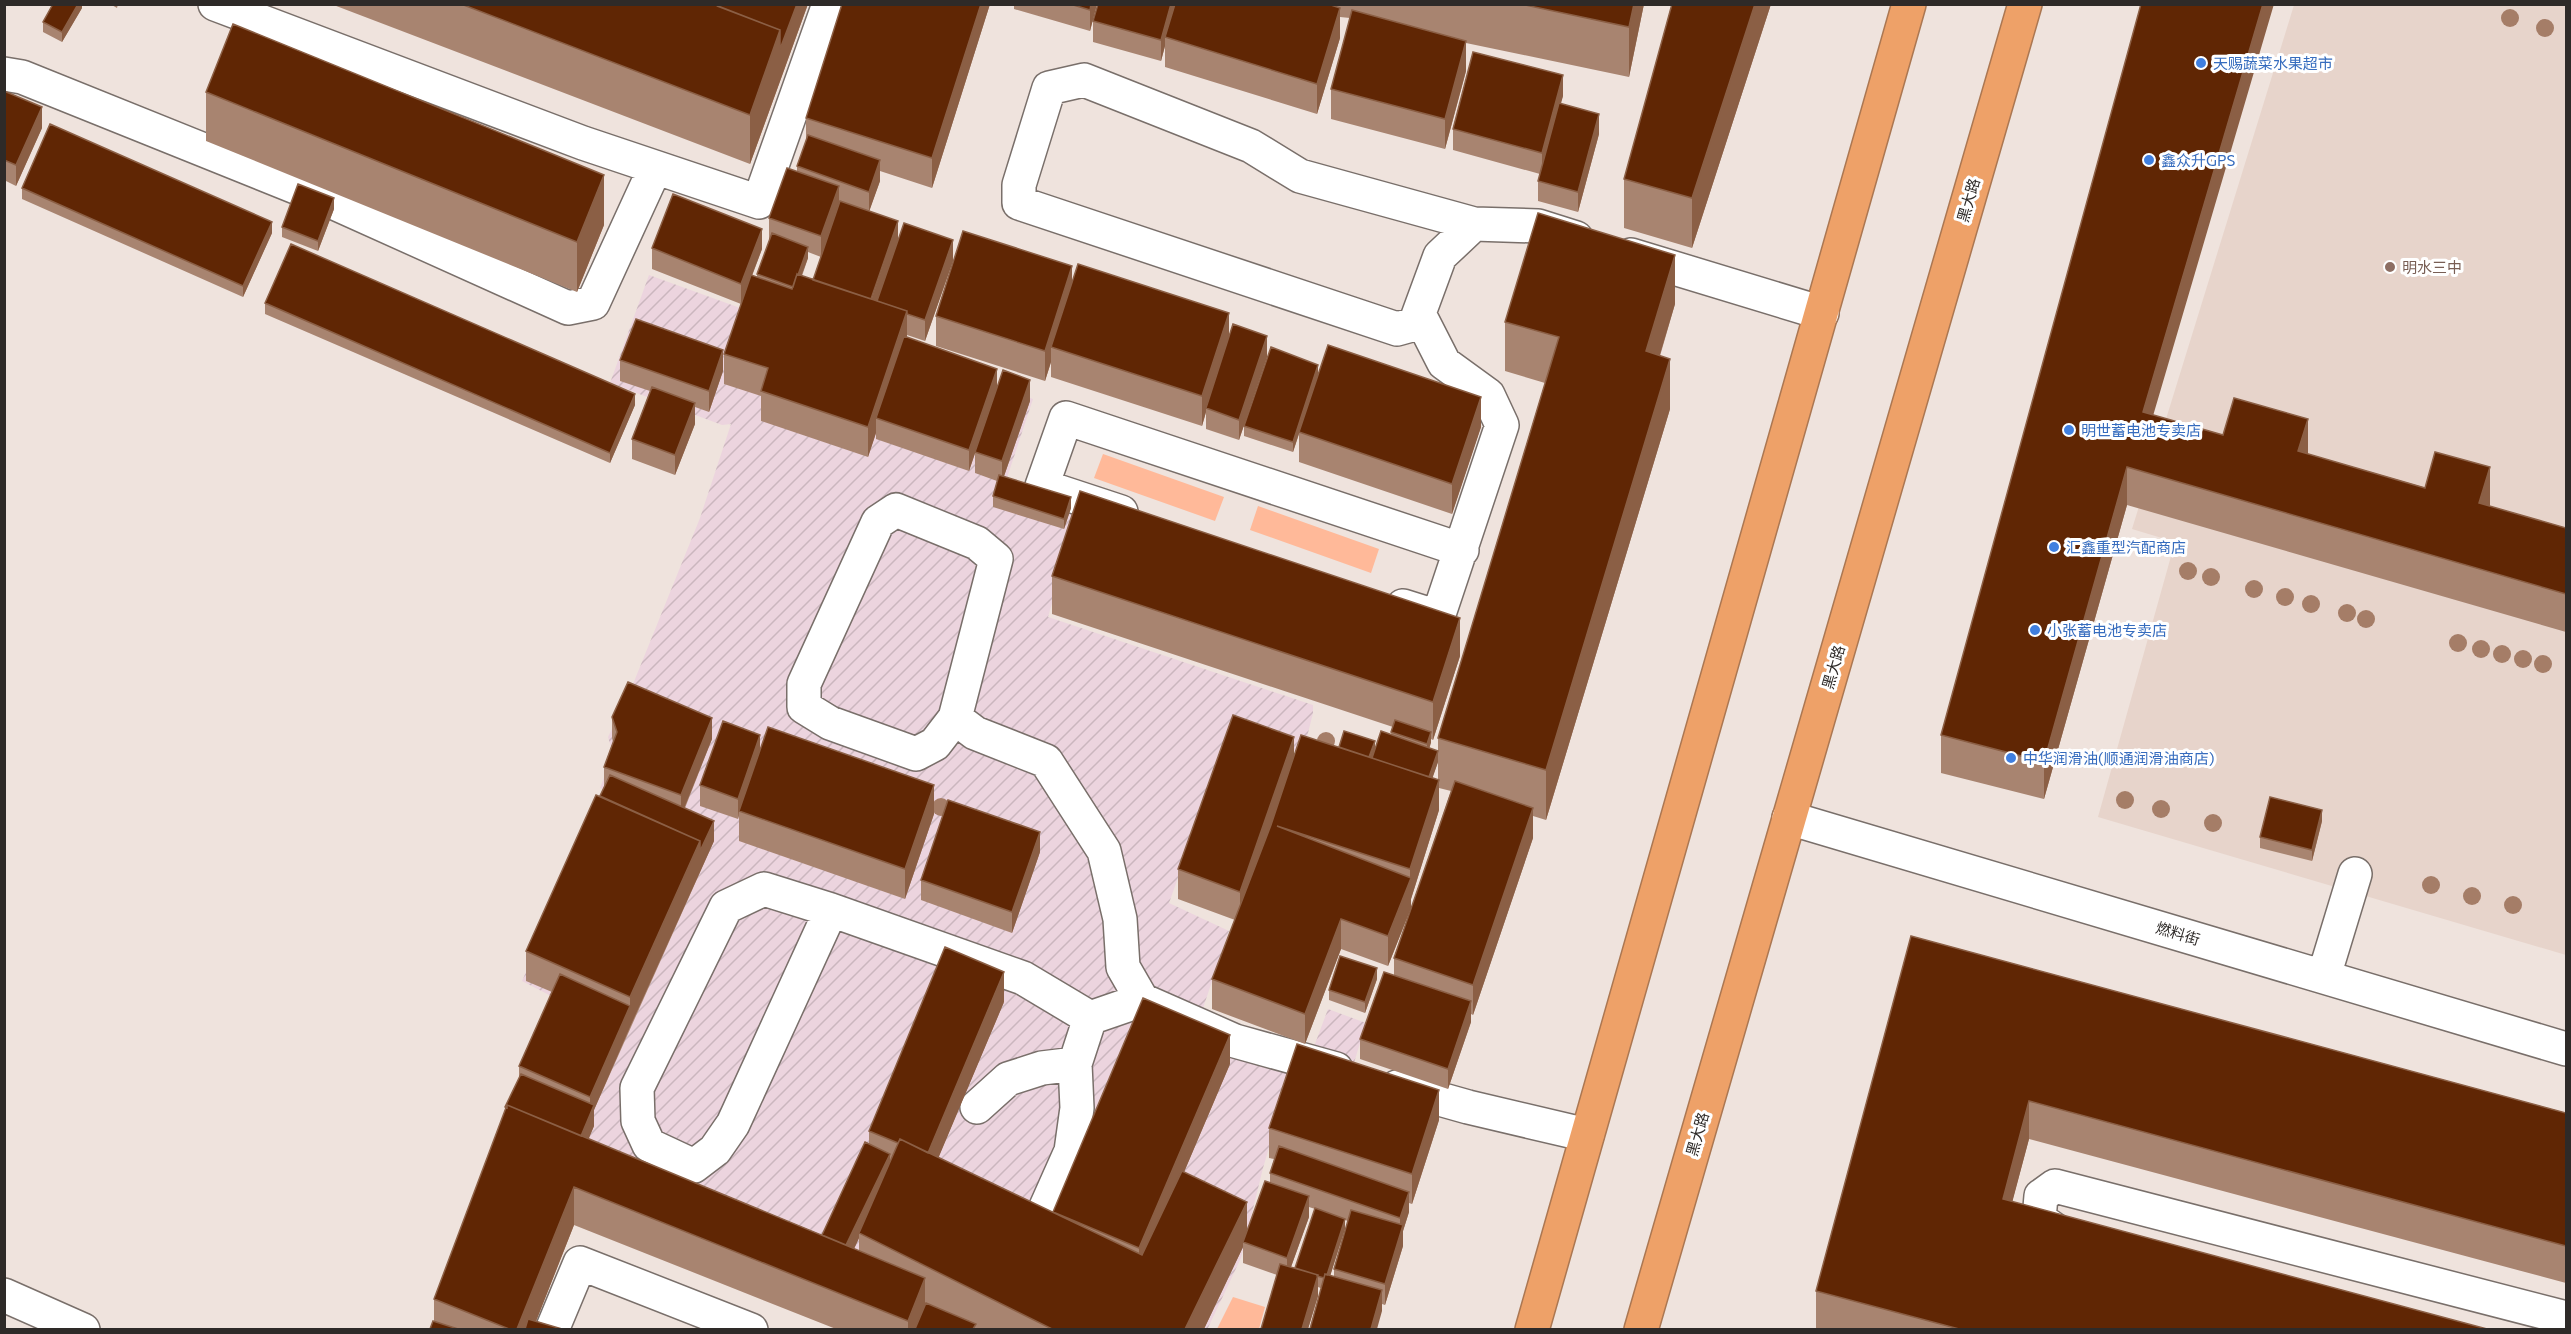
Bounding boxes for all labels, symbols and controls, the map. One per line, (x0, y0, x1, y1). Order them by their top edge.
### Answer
place label: 天赐蔬菜水果超市 (2213, 54, 2333, 72)
marker: 天赐蔬菜水果超市 (2194, 56, 2208, 70)
place label: 鑫众升GPS (2161, 151, 2235, 169)
marker: 鑫众升GPS (2142, 153, 2156, 167)
street label: 黑大路 (1953, 176, 1983, 224)
place label: 明水三中 (2402, 258, 2462, 276)
marker: 明水三中 (2383, 260, 2397, 274)
place label: 明世蓄电池专卖店 (2081, 421, 2201, 439)
marker: 明世蓄电池专卖店 (2062, 423, 2076, 437)
place label: 汇鑫重型汽配商店 (2066, 538, 2186, 556)
marker: 汇鑫重型汽配商店 (2047, 540, 2061, 554)
place label: 小张蓄电池专卖店 (2047, 621, 2167, 639)
marker: 小张蓄电池专卖店 (2028, 623, 2042, 637)
street label: 黑大路 (1818, 643, 1848, 691)
place label: 中华润滑油(顺通润滑油商店) (2023, 749, 2215, 767)
marker: 中华润滑油(顺通润滑油商店) (2004, 751, 2018, 765)
street label: 燃料街 (2154, 918, 2202, 948)
street label: 黑大路 (1682, 1110, 1712, 1158)

